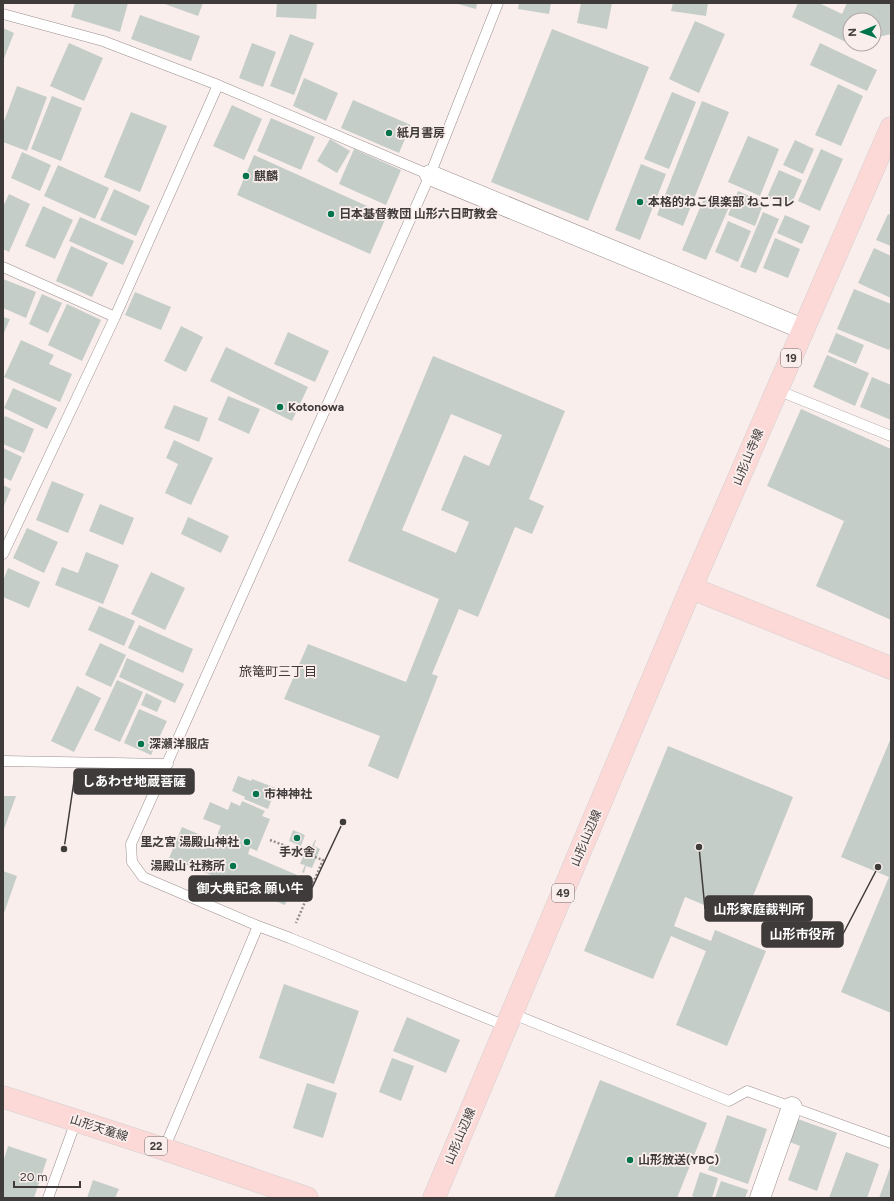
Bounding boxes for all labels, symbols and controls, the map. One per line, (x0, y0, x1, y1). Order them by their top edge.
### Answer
north arrow (842, 12, 882, 52)
text: N (846, 28, 859, 37)
place label: 紙月書房 (397, 126, 445, 140)
marker: 紙月書房 (384, 128, 394, 138)
place label: 麒麟 (254, 169, 278, 183)
marker: 麒麟 (241, 171, 251, 181)
place label: 本格的ねこ倶楽部 ねこコレ (648, 195, 795, 209)
marker: 本格的ねこ倶楽部 ねこコレ (635, 197, 645, 207)
place label: 日本基督教団 山形六日町教会 (339, 207, 498, 221)
marker: 日本基督教団 山形六日町教会 (326, 209, 336, 219)
road number: 19 (781, 349, 801, 367)
place label: Kotonowa (288, 400, 344, 414)
marker: Kotonowa (275, 402, 285, 412)
street label: 山形山寺線 (730, 427, 766, 487)
district label: 旅篭町三丁目 (239, 664, 317, 679)
place label: 深瀬洋服店 (149, 737, 209, 751)
marker: 深瀬洋服店 (136, 739, 146, 749)
callout: しあわせ地蔵菩薩 (74, 769, 194, 794)
text: しあわせ地蔵菩薩 (82, 774, 186, 789)
place label: 市神神社 (264, 787, 312, 801)
marker: 市神神社 (251, 789, 261, 799)
street label: 山形山辺線 (568, 808, 604, 868)
marker: 手水舎 (292, 833, 302, 843)
place label: 里之宮 湯殿山神社 (140, 835, 239, 849)
marker: 里之宮 湯殿山神社 (242, 837, 252, 847)
place label: 手水舎 (279, 845, 315, 859)
place label: 湯殿山 社務所 (150, 859, 225, 873)
marker: 湯殿山 社務所 (228, 861, 238, 871)
callout: 御大典記念 願い牛 (189, 876, 312, 901)
text: 御大典記念 願い牛 (196, 881, 304, 896)
road number: 49 (552, 884, 574, 902)
callout: 山形家庭裁判所 (705, 896, 812, 921)
text: 山形家庭裁判所 (713, 902, 805, 917)
callout: 山形市役所 (762, 922, 843, 947)
text: 山形市役所 (769, 927, 835, 942)
street label: 山形山辺線 (442, 1106, 478, 1166)
street label: 山形天童線 (68, 1112, 130, 1144)
road number: 22 (145, 1137, 167, 1155)
place label: 山形放送(YBC) (638, 1153, 719, 1167)
marker: 山形放送(YBC) (625, 1155, 635, 1165)
scale bar (14, 1163, 80, 1189)
text: 20 m (20, 1170, 48, 1184)

